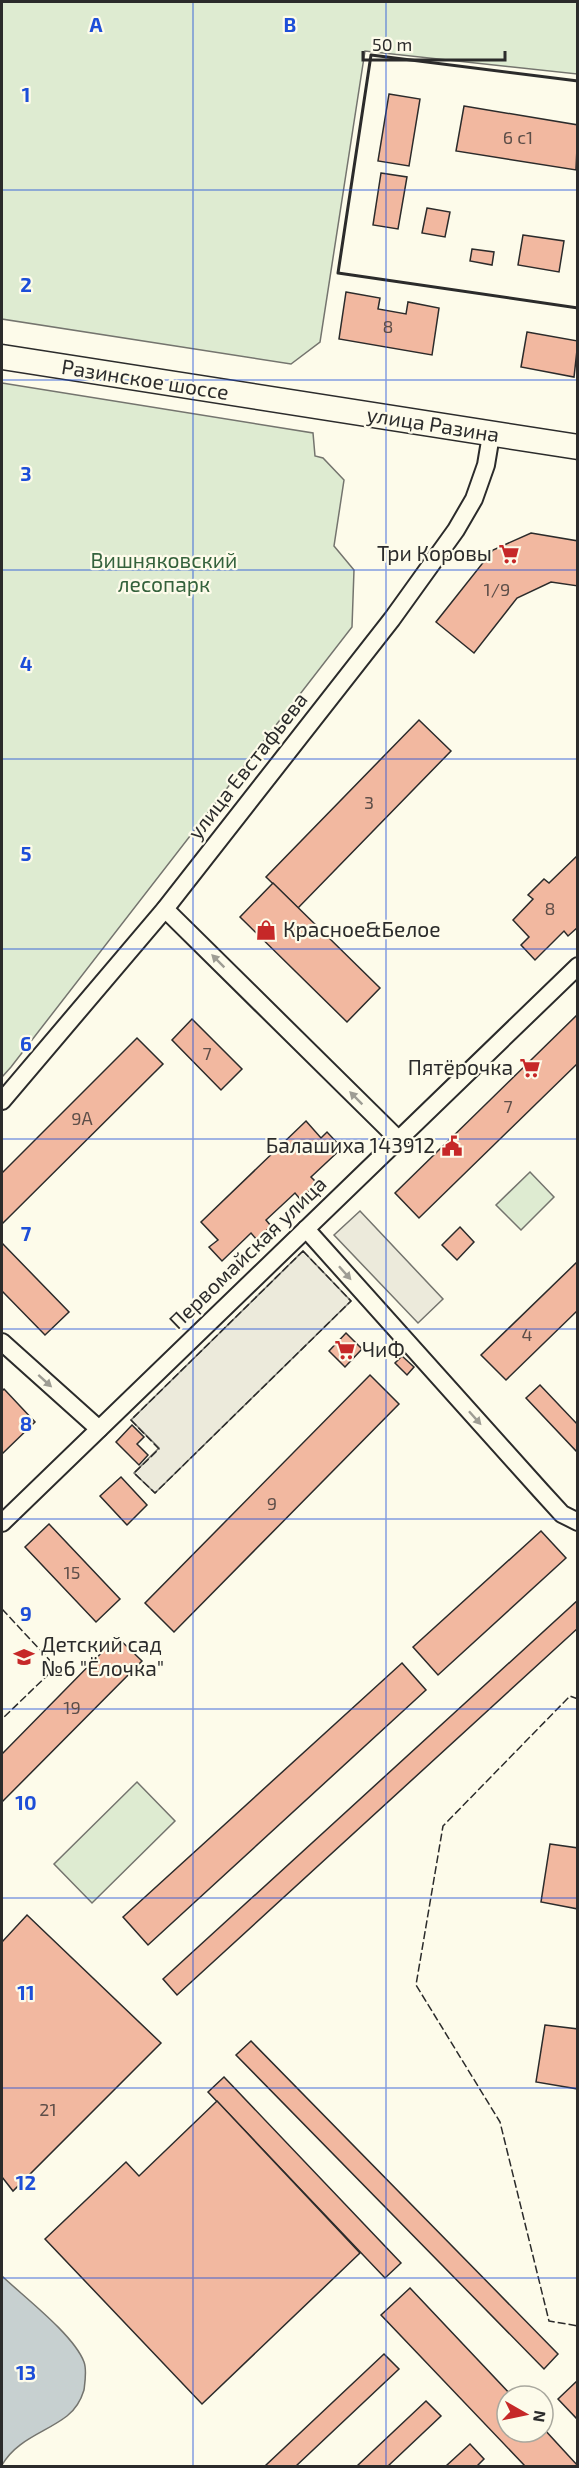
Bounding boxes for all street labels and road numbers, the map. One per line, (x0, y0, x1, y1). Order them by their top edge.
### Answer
street label: Разинское шоссе (60, 353, 231, 404)
street label: улица Разина (365, 401, 501, 447)
street label: улица Евстафьева (182, 687, 313, 844)
street label: Первомайская улица (163, 1170, 331, 1334)

